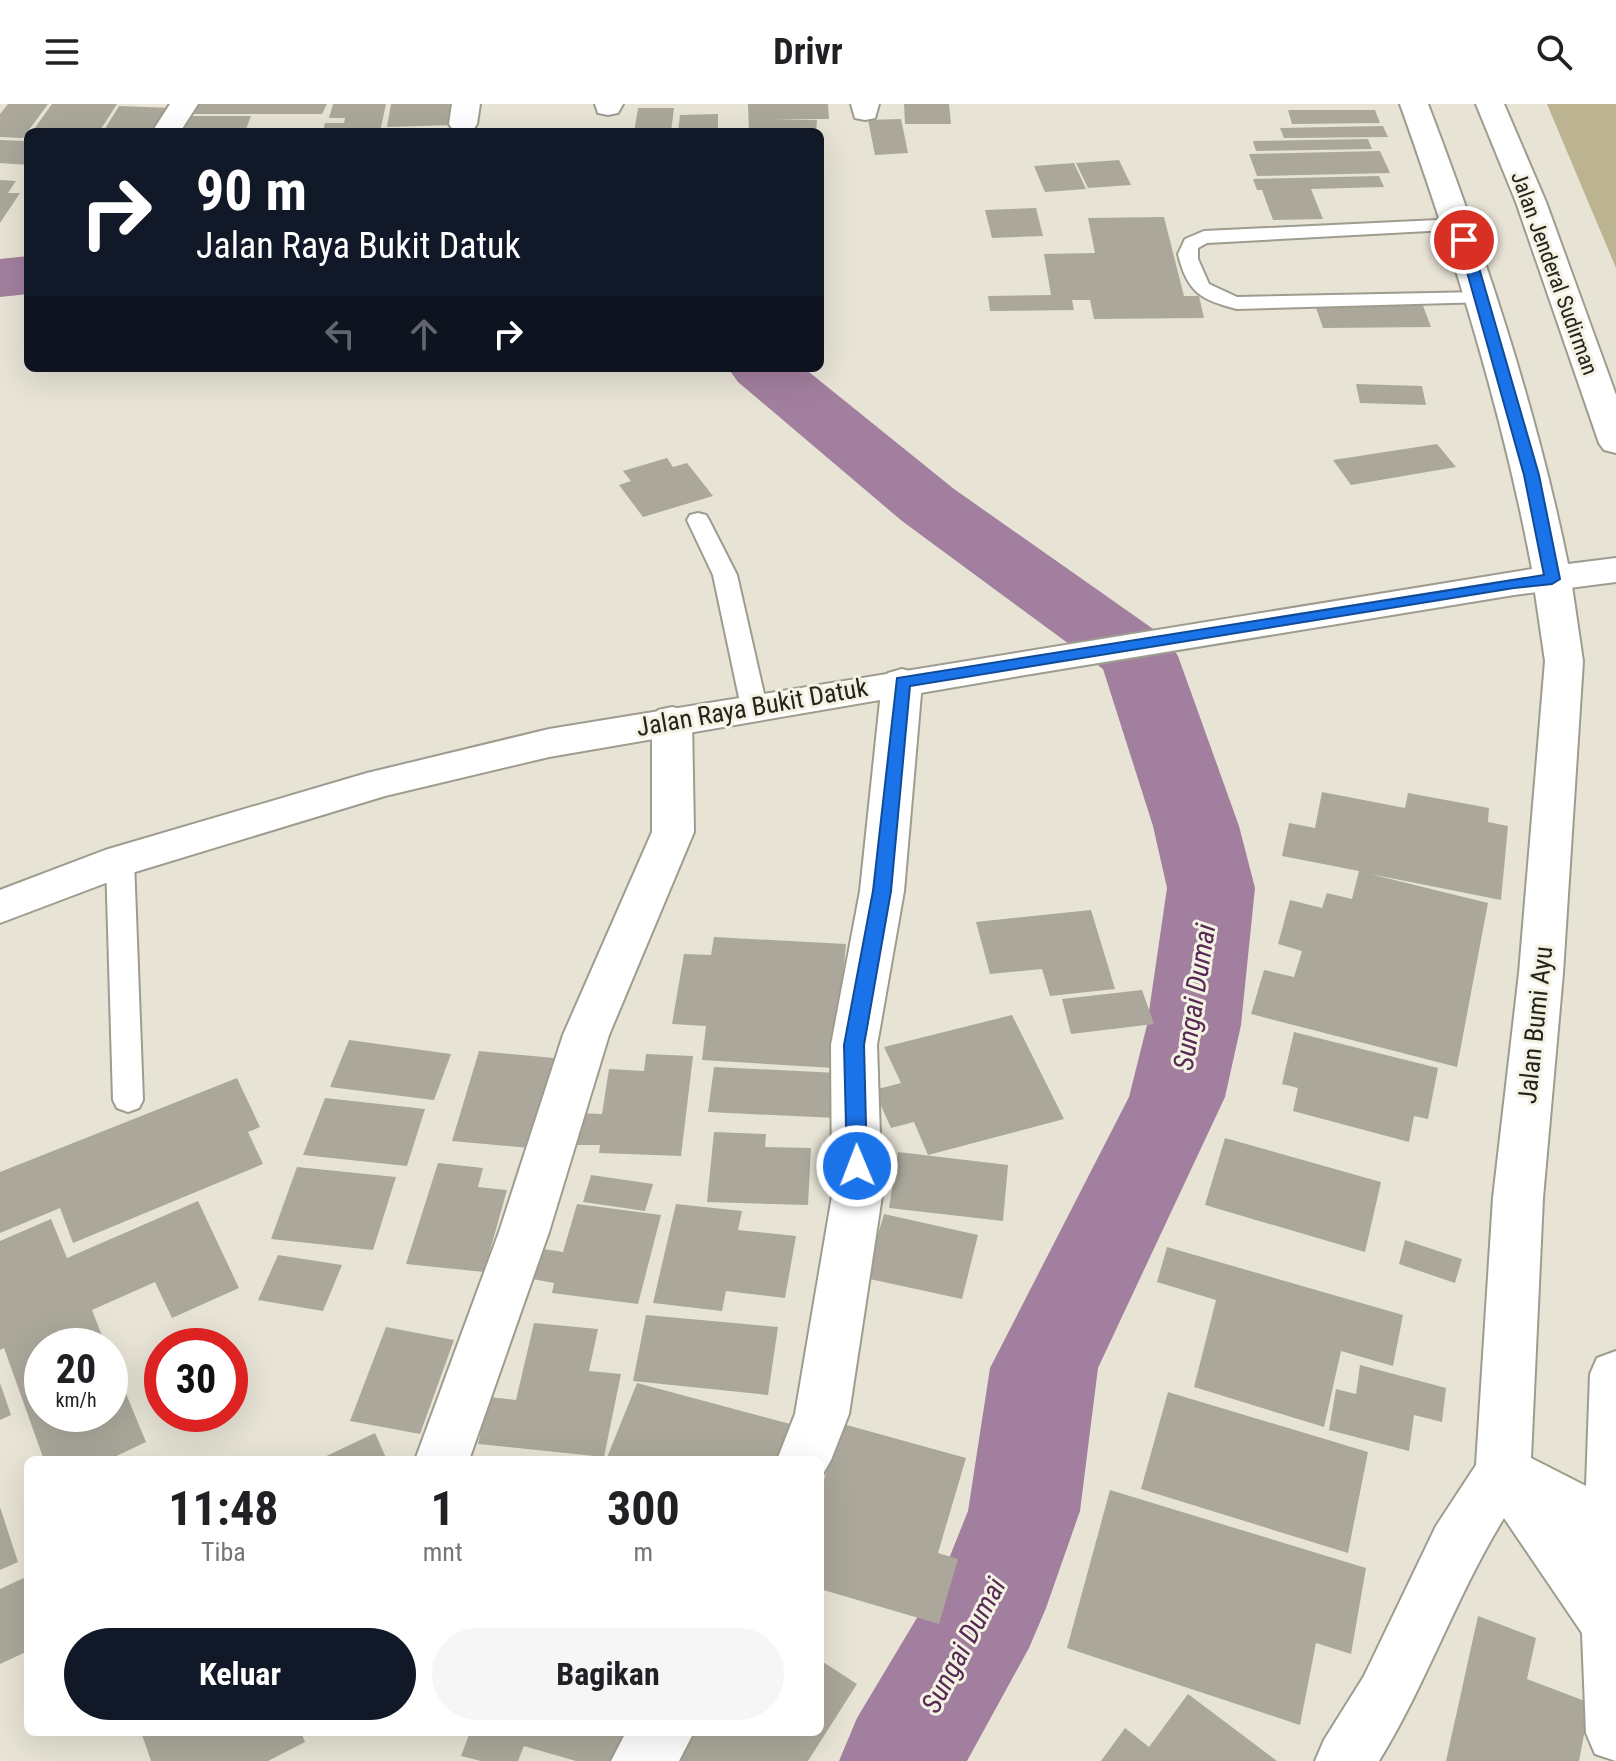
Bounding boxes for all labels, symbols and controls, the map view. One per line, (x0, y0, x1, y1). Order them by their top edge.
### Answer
icon: menu (40, 30, 84, 74)
icon: search (1532, 30, 1576, 74)
text: Drivr (773, 31, 843, 73)
text: 90 m (196, 158, 307, 224)
icon: right (64, 160, 168, 264)
street label: Jalan Jenderal Sudirman (1506, 168, 1603, 378)
pin (1430, 206, 1498, 274)
icon: arrive (1442, 218, 1486, 262)
text: Jalan Raya Bukit Datuk (196, 225, 521, 267)
icon: left (318, 312, 362, 356)
icon: ahead (402, 312, 446, 356)
icon: right (486, 312, 530, 356)
street label: Jalan Raya Bukit Datuk (634, 672, 870, 742)
water label: Sungai Dumai (1167, 921, 1222, 1073)
street label: Jalan Bumi Ayu (1512, 945, 1558, 1105)
position arrow (815, 1124, 899, 1208)
speed limit sign: 30 (144, 1328, 248, 1432)
text: 20 (56, 1346, 96, 1393)
text: km/h (55, 1388, 97, 1412)
text: 11:48 (168, 1480, 278, 1537)
text: 1 (431, 1480, 455, 1537)
text: 300 (607, 1480, 680, 1537)
text: Tiba (201, 1537, 246, 1567)
text: mnt (423, 1537, 463, 1567)
text: m (634, 1537, 653, 1567)
water label: Sungai Dumai (914, 1572, 1013, 1718)
button: Keluar (64, 1628, 416, 1720)
button: Bagikan (432, 1628, 784, 1720)

